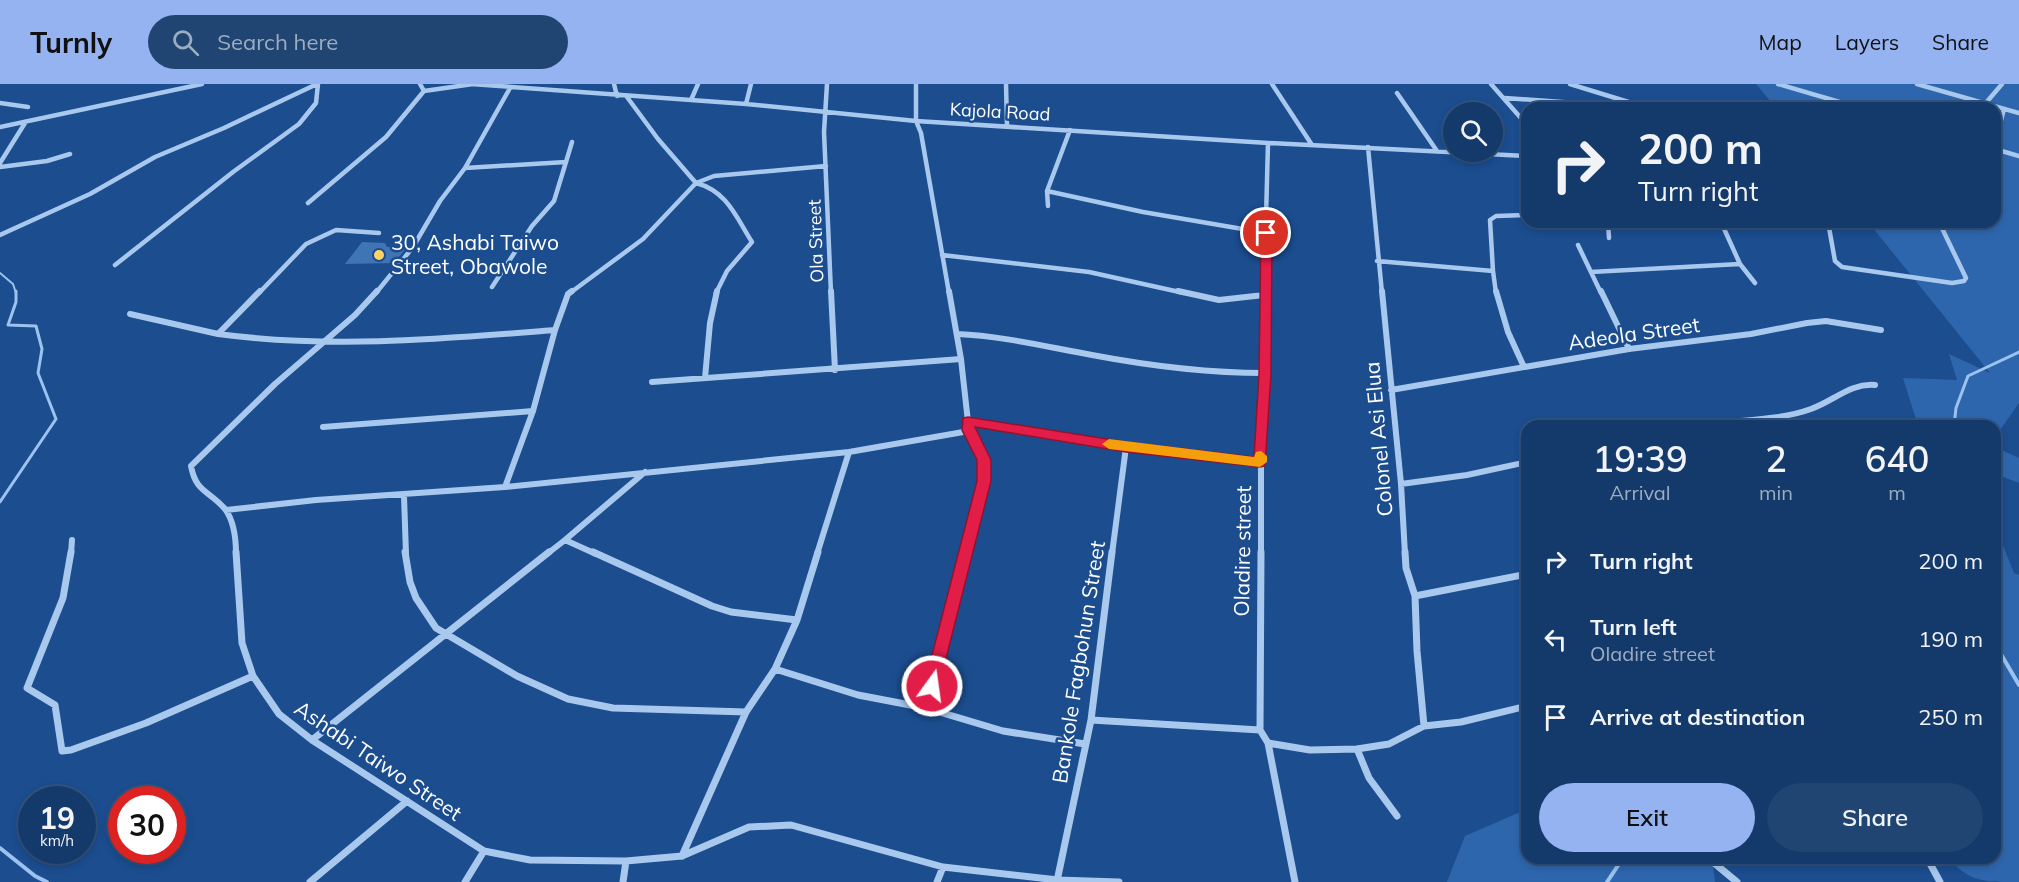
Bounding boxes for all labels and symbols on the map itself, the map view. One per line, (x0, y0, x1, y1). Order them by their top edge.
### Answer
street label: Kajola Road (949, 97, 1051, 126)
street label: Ola Street (803, 199, 828, 283)
pin (1240, 207, 1291, 258)
place label: 30, Ashabi Taiwo Street, Obawole (391, 229, 559, 279)
marker: 30, Ashabi Taiwo Street, Obawole (372, 248, 386, 262)
street label: Adeola Street (1566, 311, 1701, 355)
street label: Colonel Asi Elua (1358, 361, 1398, 517)
street label: Oladire street (1228, 485, 1256, 617)
street label: Bankole Fagbohun Street (1046, 539, 1110, 785)
position arrow (900, 654, 964, 718)
street label: Ashabi Taiwo Street (290, 695, 467, 826)
speed limit sign: 30 (108, 786, 186, 864)

